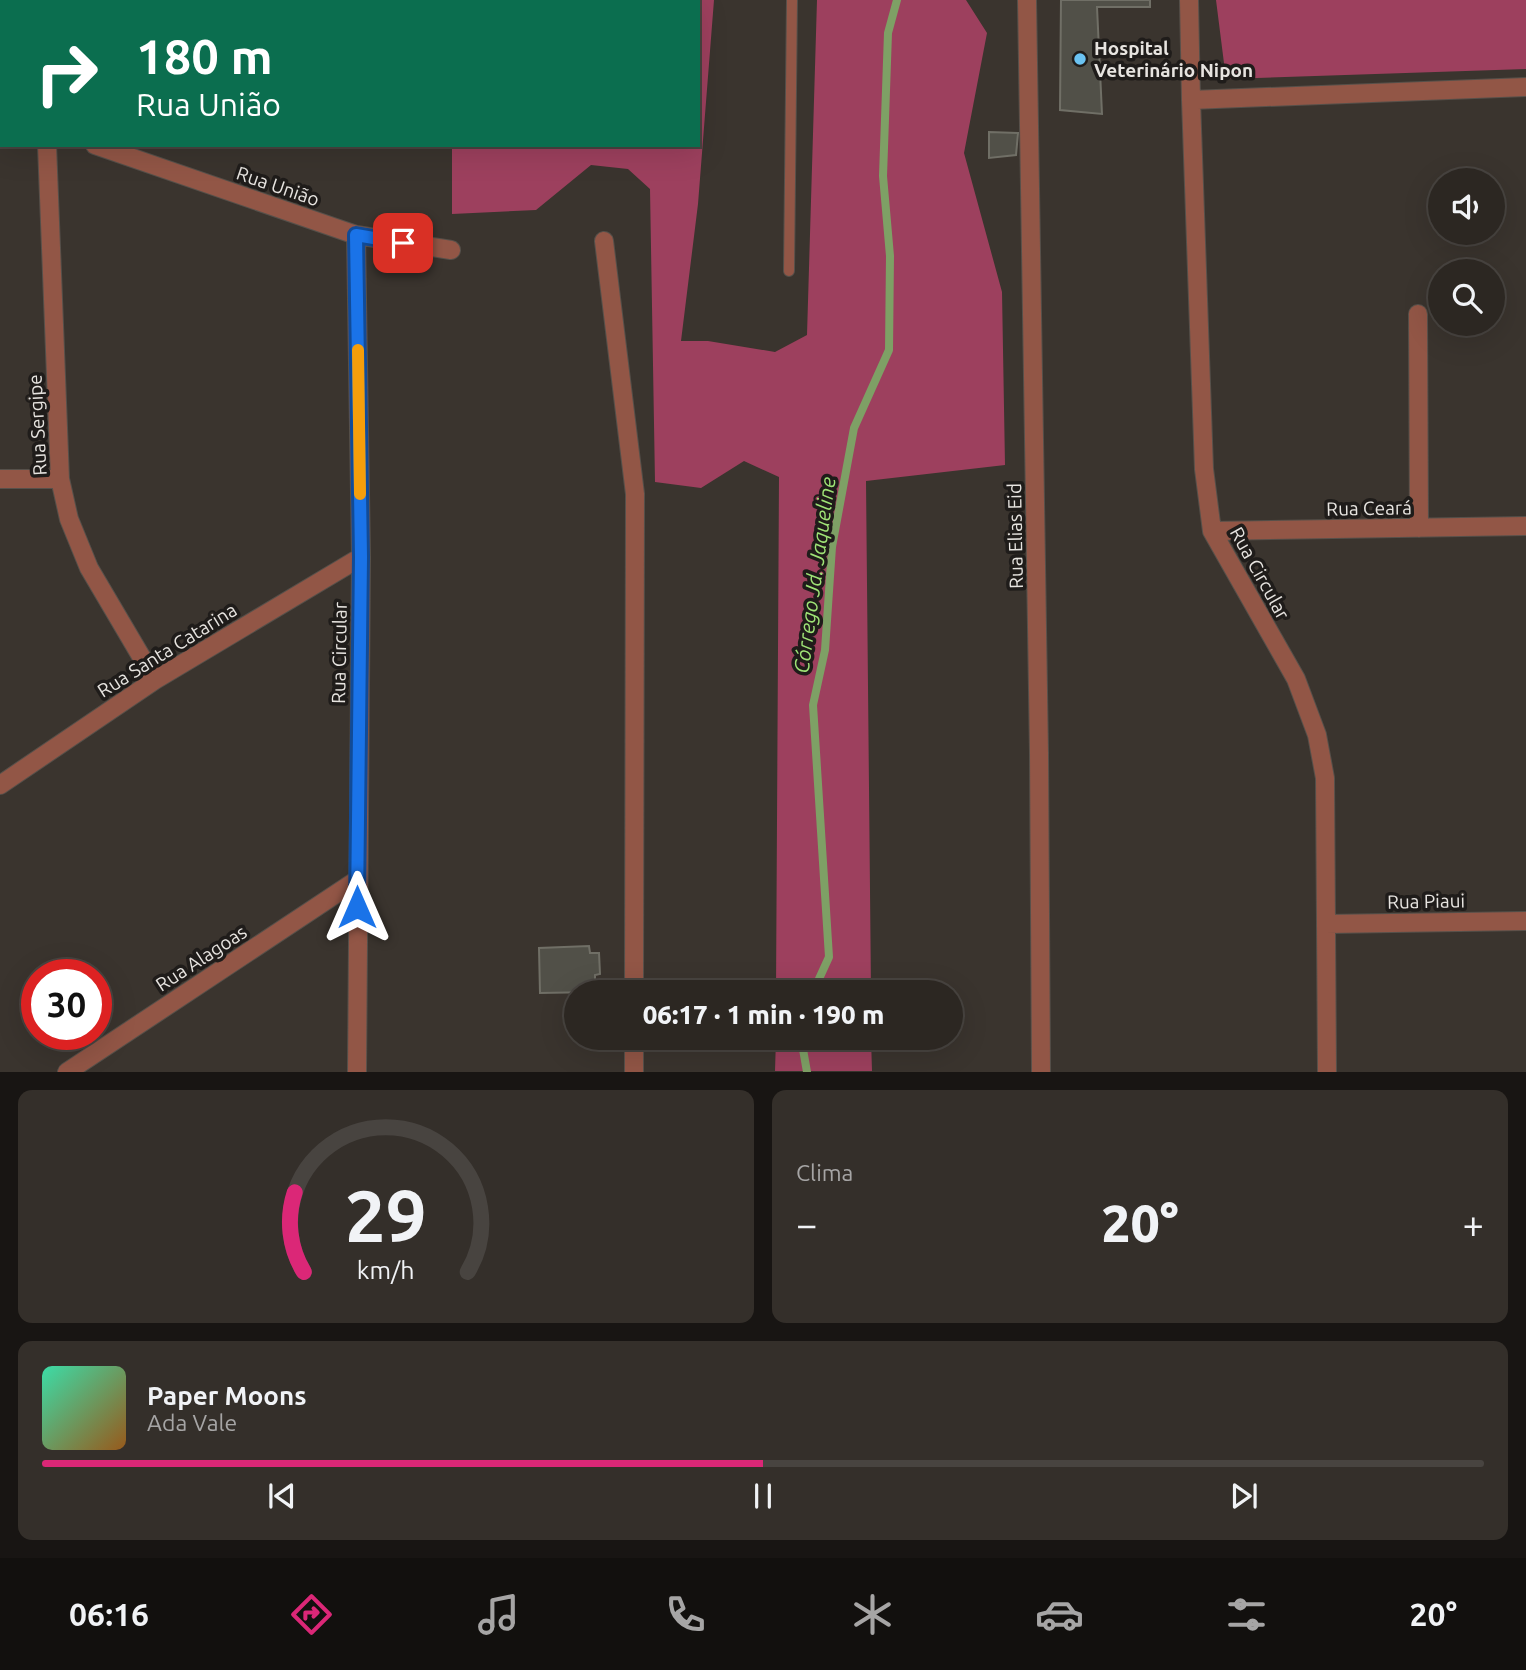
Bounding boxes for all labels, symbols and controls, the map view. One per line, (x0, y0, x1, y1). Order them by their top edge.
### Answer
icon: right (21, 28, 112, 119)
text: 180 m (136, 28, 273, 83)
place label: Hospital Veterinário Nipon (1094, 37, 1253, 81)
marker: Hospital Veterinário Nipon (1072, 51, 1088, 67)
text: Rua União (136, 86, 281, 122)
street label: Rua União (234, 162, 322, 210)
map controls (1428, 168, 1505, 336)
button: sound (1428, 168, 1505, 245)
pin (373, 213, 433, 273)
icon: arrive (384, 224, 422, 262)
button: search (1428, 259, 1505, 336)
street label: Rua Sergipe (23, 374, 51, 476)
water label: Córrego Jd. Jaqueline (788, 475, 840, 675)
street label: Rua Elias Eid (1003, 483, 1027, 589)
street label: Rua Ceará (1326, 496, 1412, 520)
street label: Rua Circular (1226, 523, 1294, 623)
street label: Rua Santa Catarina (93, 598, 241, 702)
street label: Rua Circular (327, 602, 351, 704)
position arrow (320, 870, 394, 944)
street label: Rua Piaui (1387, 889, 1465, 913)
street label: Rua Alagoas (151, 920, 251, 996)
speed limit sign: 30 (21, 959, 112, 1050)
text: 06:17 · 1 min · 190 m (643, 1000, 884, 1029)
text: Clima (796, 1160, 853, 1185)
text: 29 (345, 1175, 427, 1257)
text: 20° (1101, 1194, 1179, 1252)
text: − (796, 1203, 817, 1245)
text: + (1463, 1203, 1484, 1245)
text: km/h (357, 1256, 415, 1284)
text: Paper Moons (147, 1381, 306, 1410)
text: Ada Vale (147, 1410, 237, 1435)
icon: previous (263, 1477, 301, 1515)
icon: pause (744, 1477, 782, 1515)
icon: next (1225, 1477, 1263, 1515)
icon: directions (287, 1590, 336, 1639)
icon: music (474, 1590, 523, 1639)
icon: phone (661, 1590, 710, 1639)
icon: climate (848, 1590, 897, 1639)
icon: car (1035, 1590, 1084, 1639)
icon: filters (1222, 1590, 1271, 1639)
text: 06:16 (69, 1596, 149, 1632)
text: 20° (1410, 1596, 1457, 1632)

